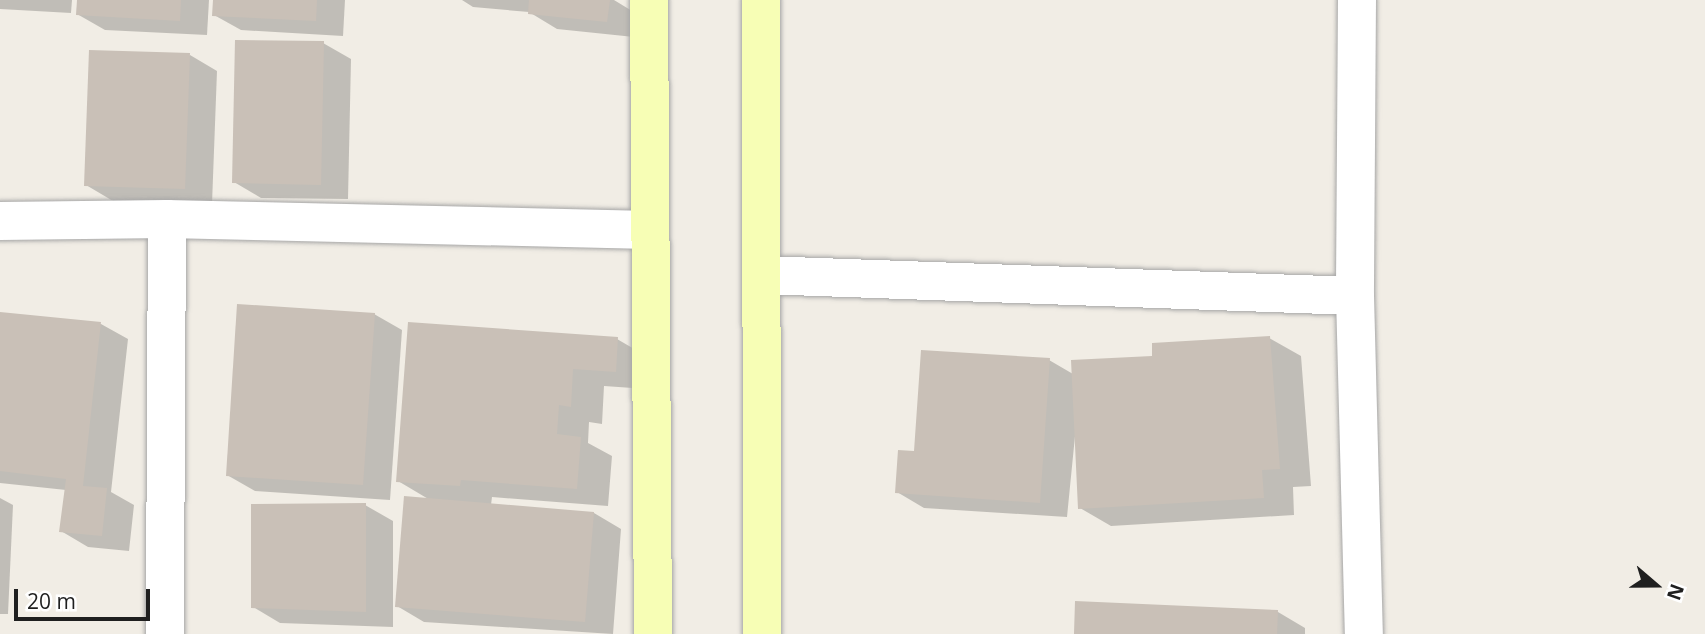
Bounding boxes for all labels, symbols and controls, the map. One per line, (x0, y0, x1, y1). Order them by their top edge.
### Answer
north arrow (1621, 550, 1691, 620)
scale bar (18, 574, 154, 618)
text: N (1661, 580, 1691, 604)
text: 20 m (27, 587, 76, 615)

